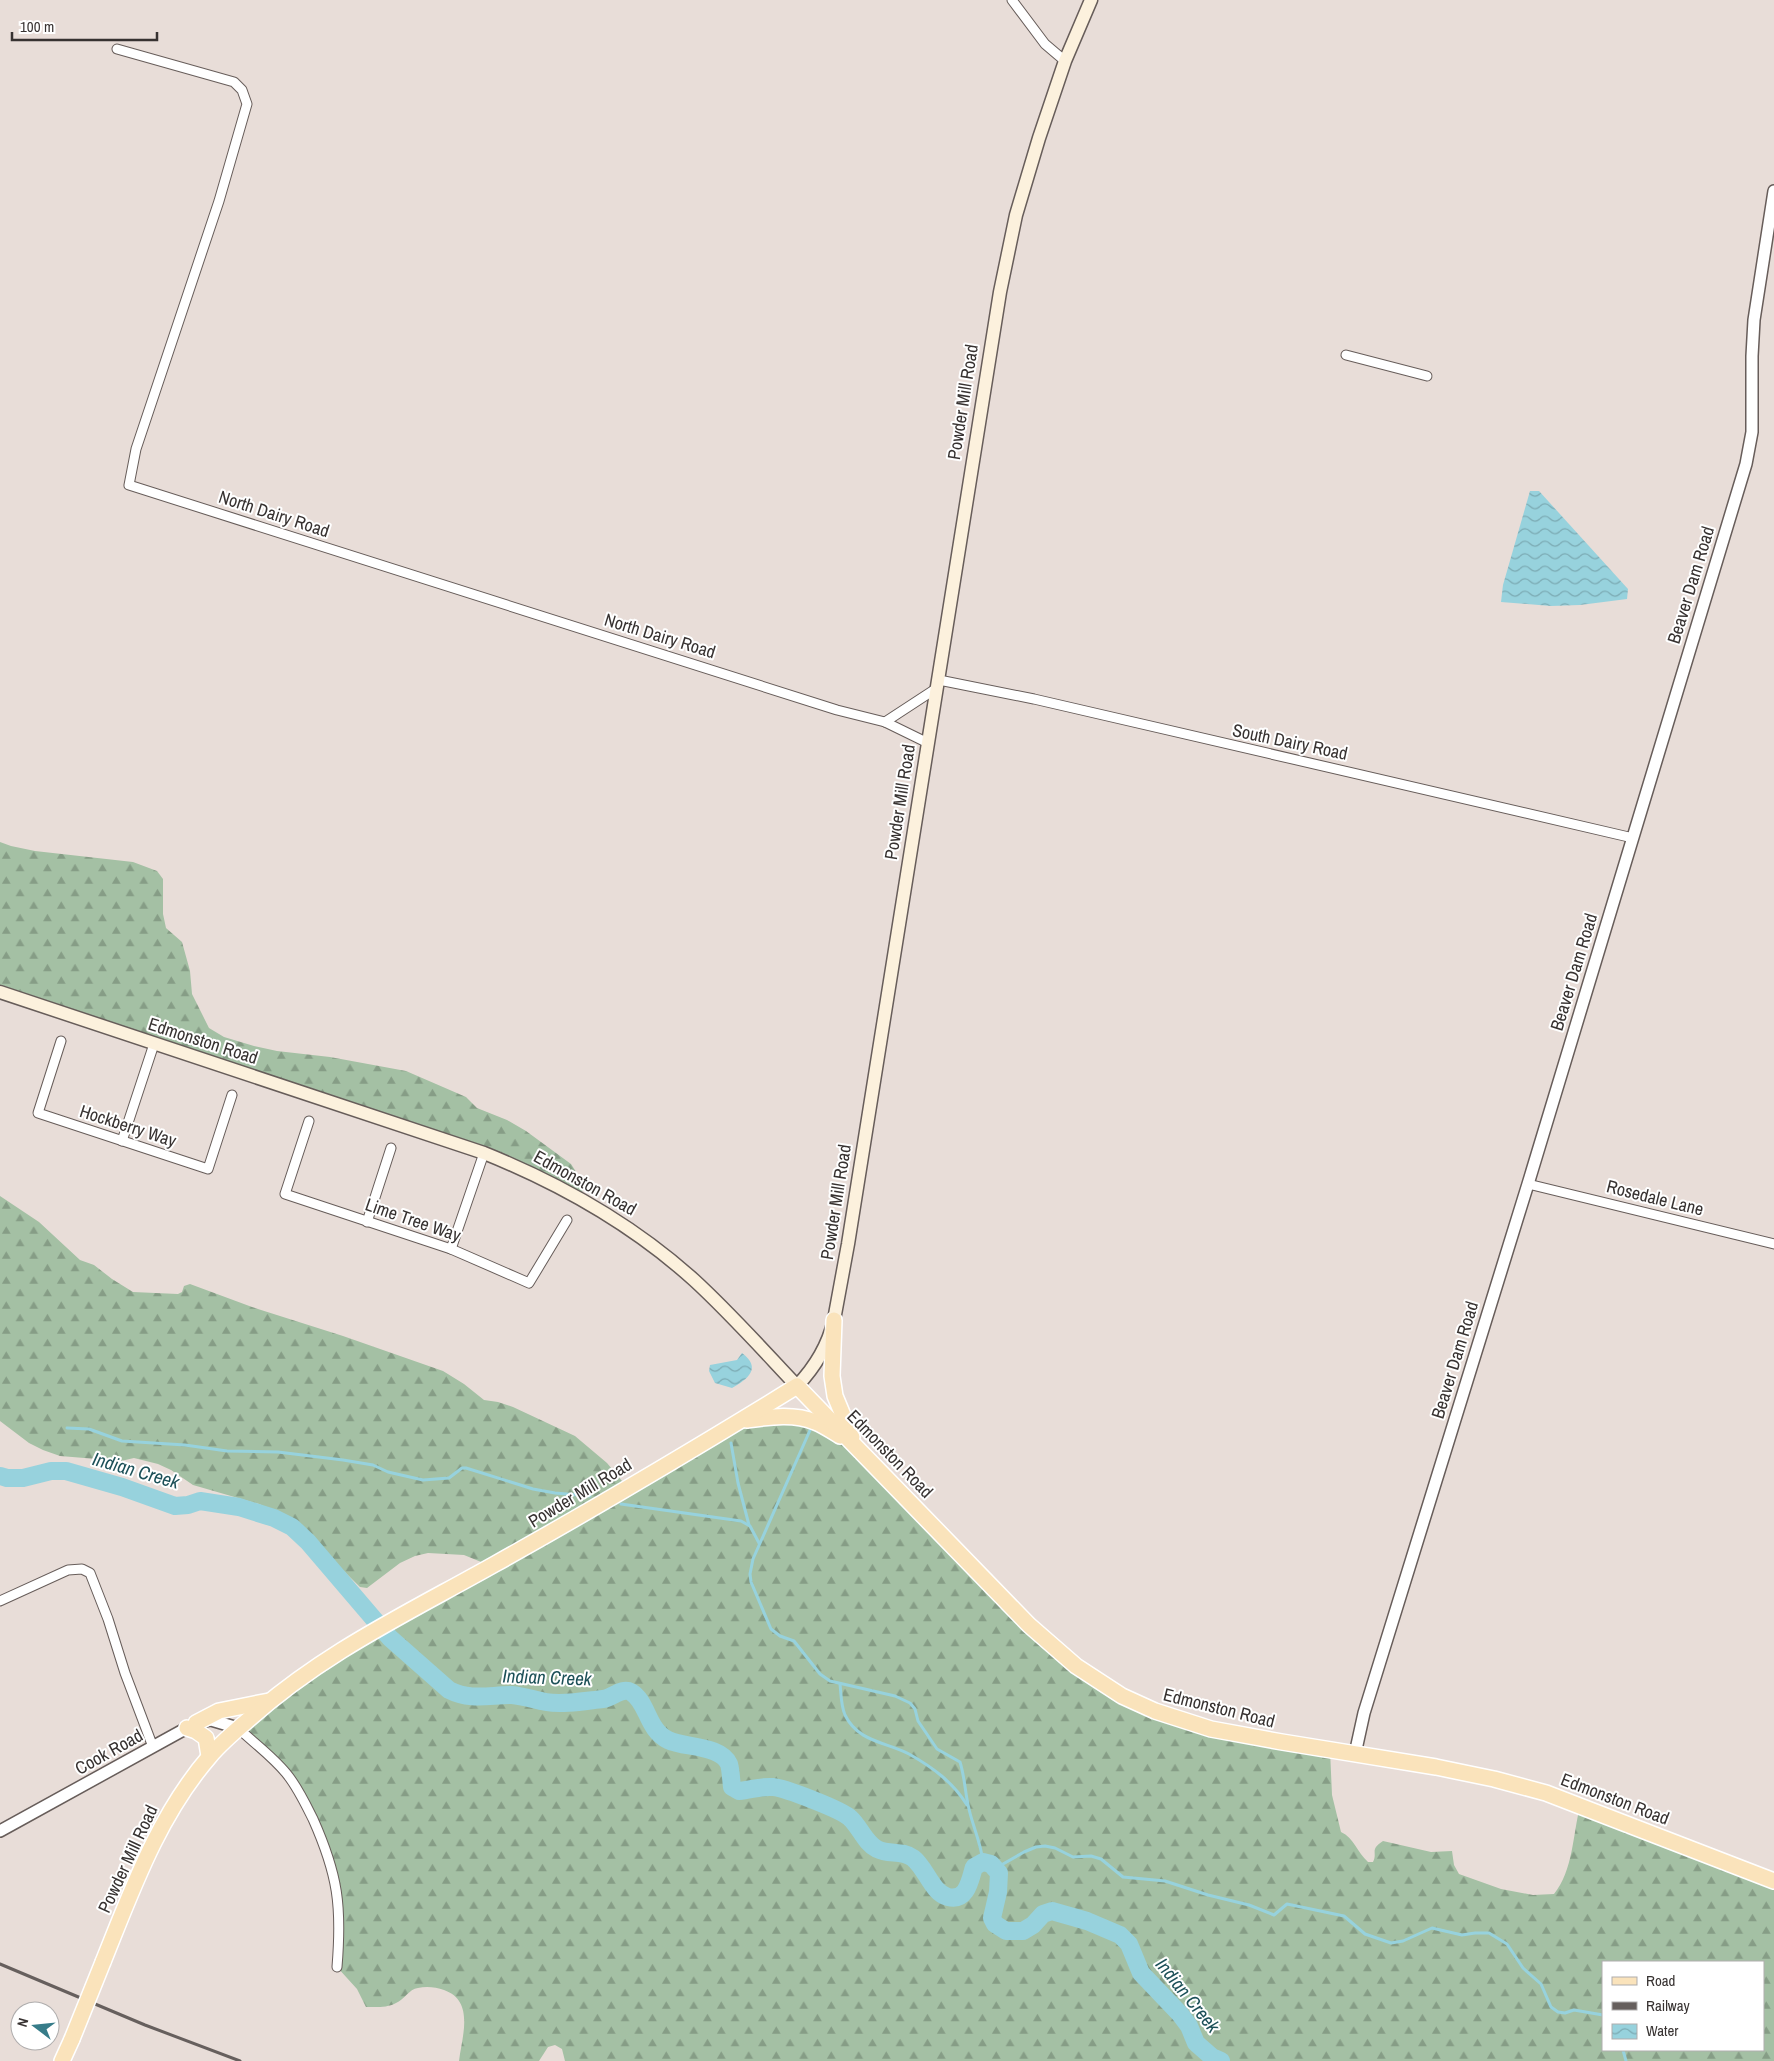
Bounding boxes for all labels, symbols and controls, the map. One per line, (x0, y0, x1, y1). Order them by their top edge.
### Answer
scale bar (12, 10, 158, 42)
text: 100 m (20, 16, 54, 37)
street label: Powder Mill Road (941, 342, 984, 461)
street label: North Dairy Road (216, 484, 333, 543)
street label: Beaver Dam Road (1661, 523, 1720, 647)
street label: North Dairy Road (602, 607, 719, 664)
street label: South Dairy Road (1230, 717, 1350, 766)
street label: Powder Mill Road (878, 742, 921, 861)
street label: Beaver Dam Road (1544, 910, 1603, 1034)
street label: Edmonston Road (145, 1011, 261, 1070)
street label: Hockberry Way (77, 1098, 180, 1153)
street label: Powder Mill Road (814, 1142, 857, 1261)
street label: Edmonston Road (529, 1144, 641, 1221)
street label: Rosedale Lane (1604, 1173, 1706, 1222)
street label: Lime Tree Way (362, 1192, 465, 1248)
street label: Beaver Dam Road (1425, 1298, 1484, 1422)
street label: Edmonston Road (842, 1404, 939, 1503)
water label: Indian Creek (90, 1445, 184, 1495)
street label: Powder Mill Road (523, 1452, 636, 1533)
water label: Indian Creek (502, 1662, 593, 1692)
street label: Edmonston Road (1161, 1682, 1277, 1733)
street label: Cook Road (70, 1723, 147, 1780)
street label: Edmonston Road (1557, 1766, 1673, 1831)
street label: Powder Mill Road (92, 1801, 163, 1917)
water label: Indian Creek (1150, 1952, 1227, 2039)
legend (1602, 1961, 1764, 2051)
text: Road (1646, 1970, 1675, 1991)
text: Railway (1646, 1995, 1691, 2016)
north arrow (10, 2001, 60, 2051)
text: N (13, 2016, 32, 2029)
text: Water (1646, 2020, 1678, 2041)

